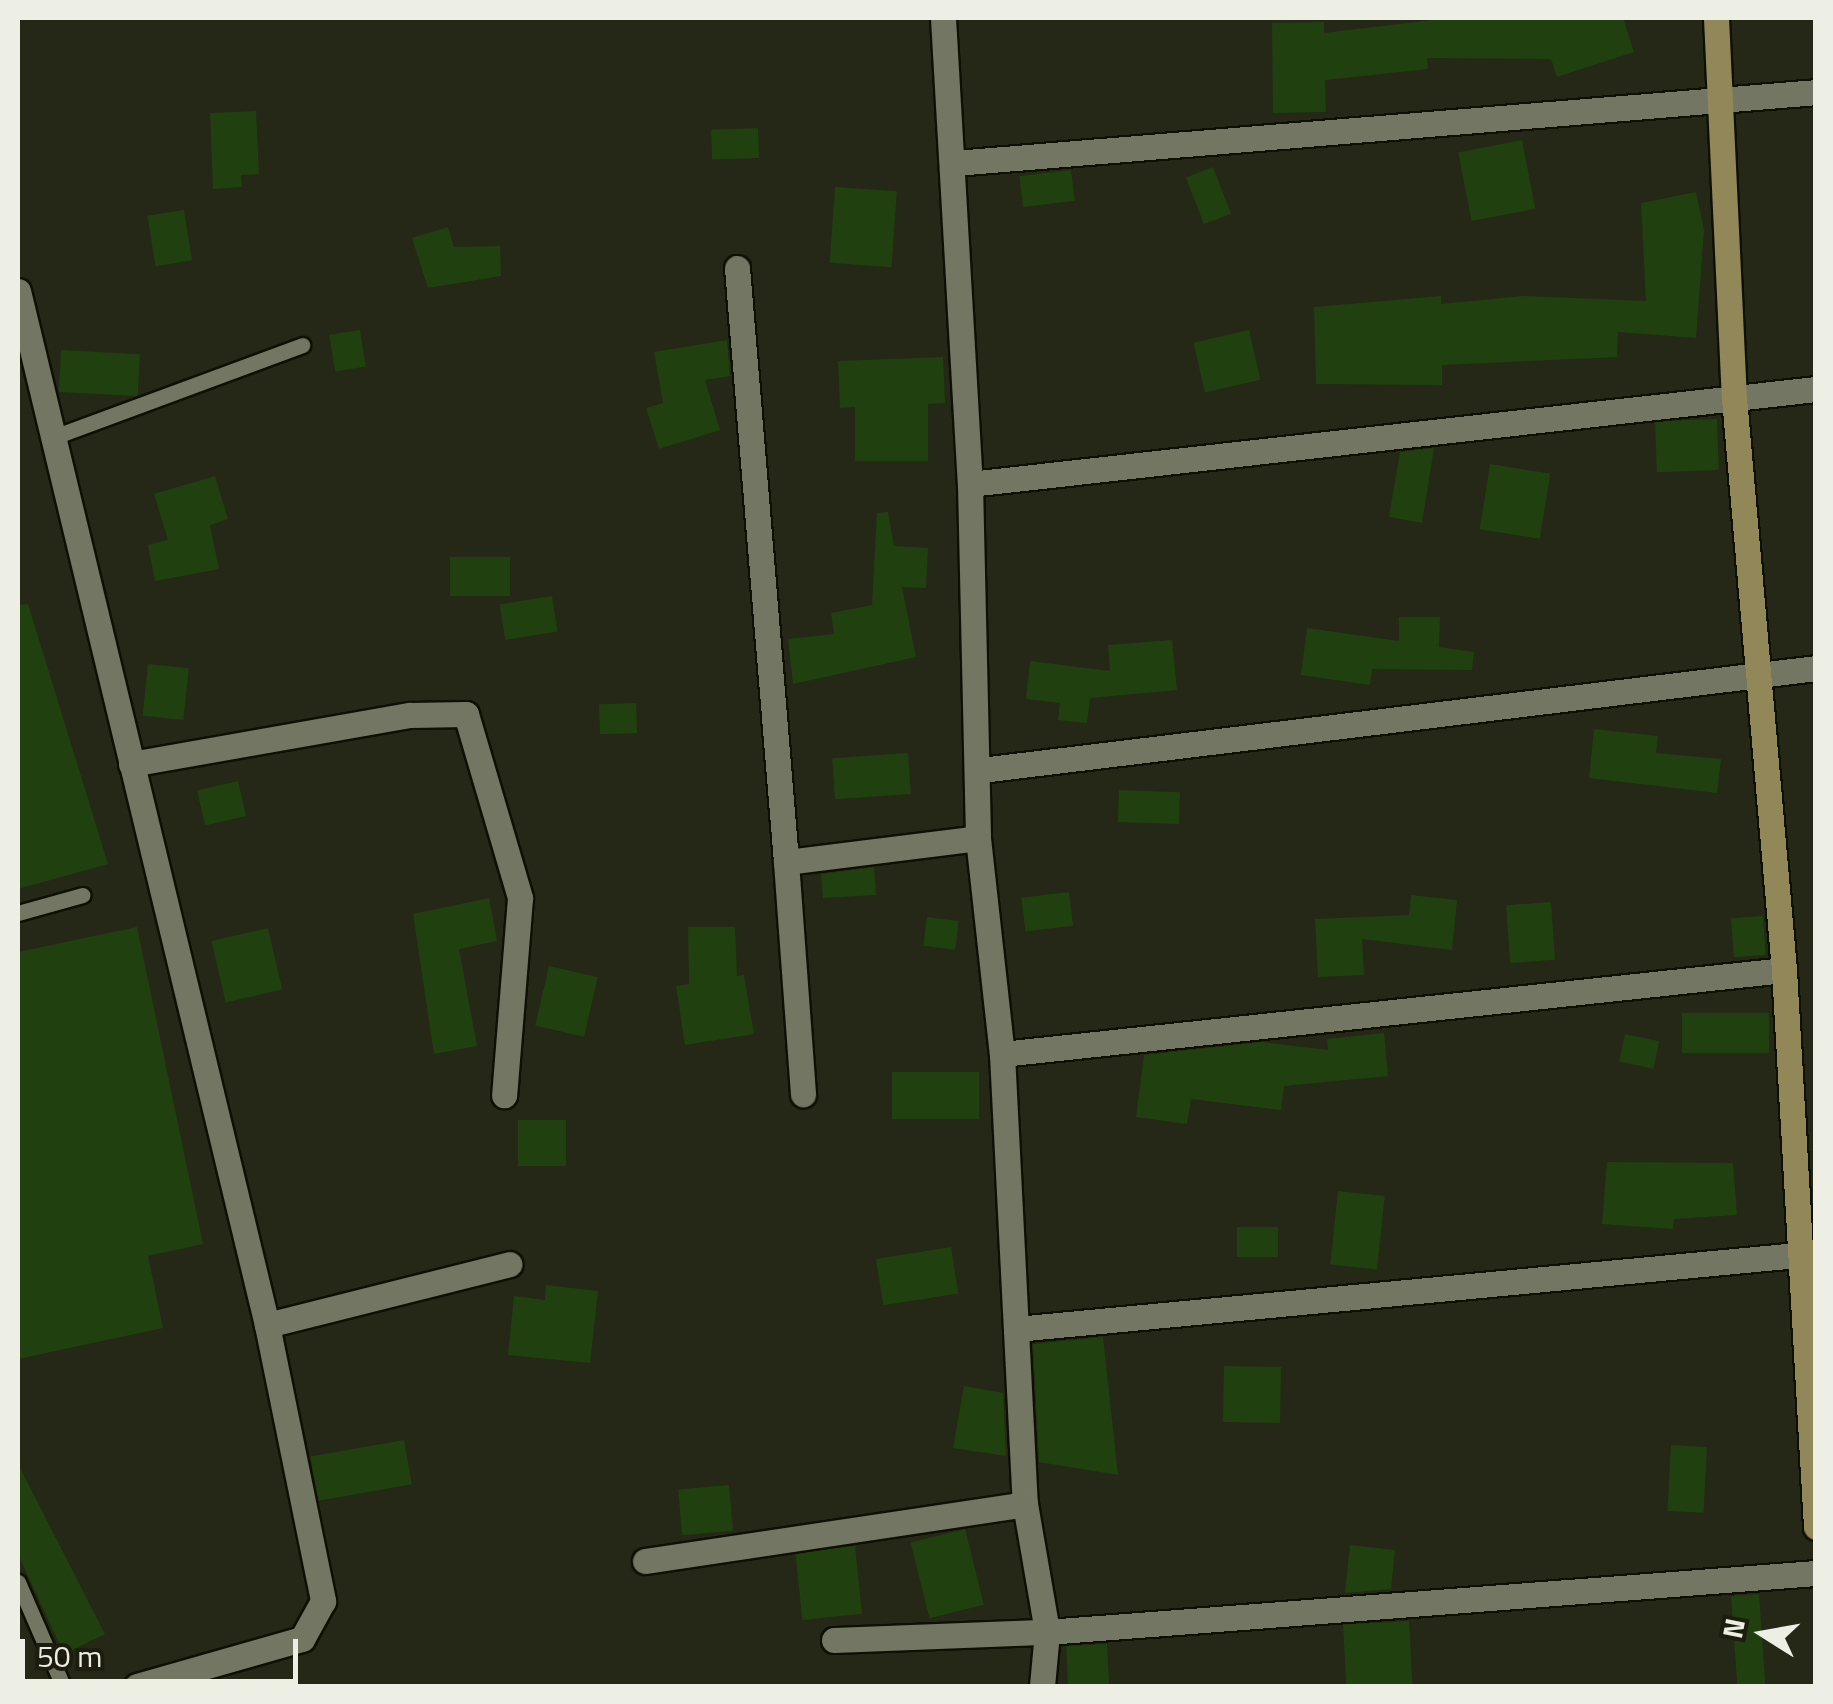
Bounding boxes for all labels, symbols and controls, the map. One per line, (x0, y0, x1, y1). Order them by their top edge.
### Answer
north arrow (1713, 1584, 1813, 1684)
text: N (1710, 1615, 1756, 1642)
scale bar (25, 1619, 302, 1681)
text: 50 m (37, 1633, 102, 1679)

